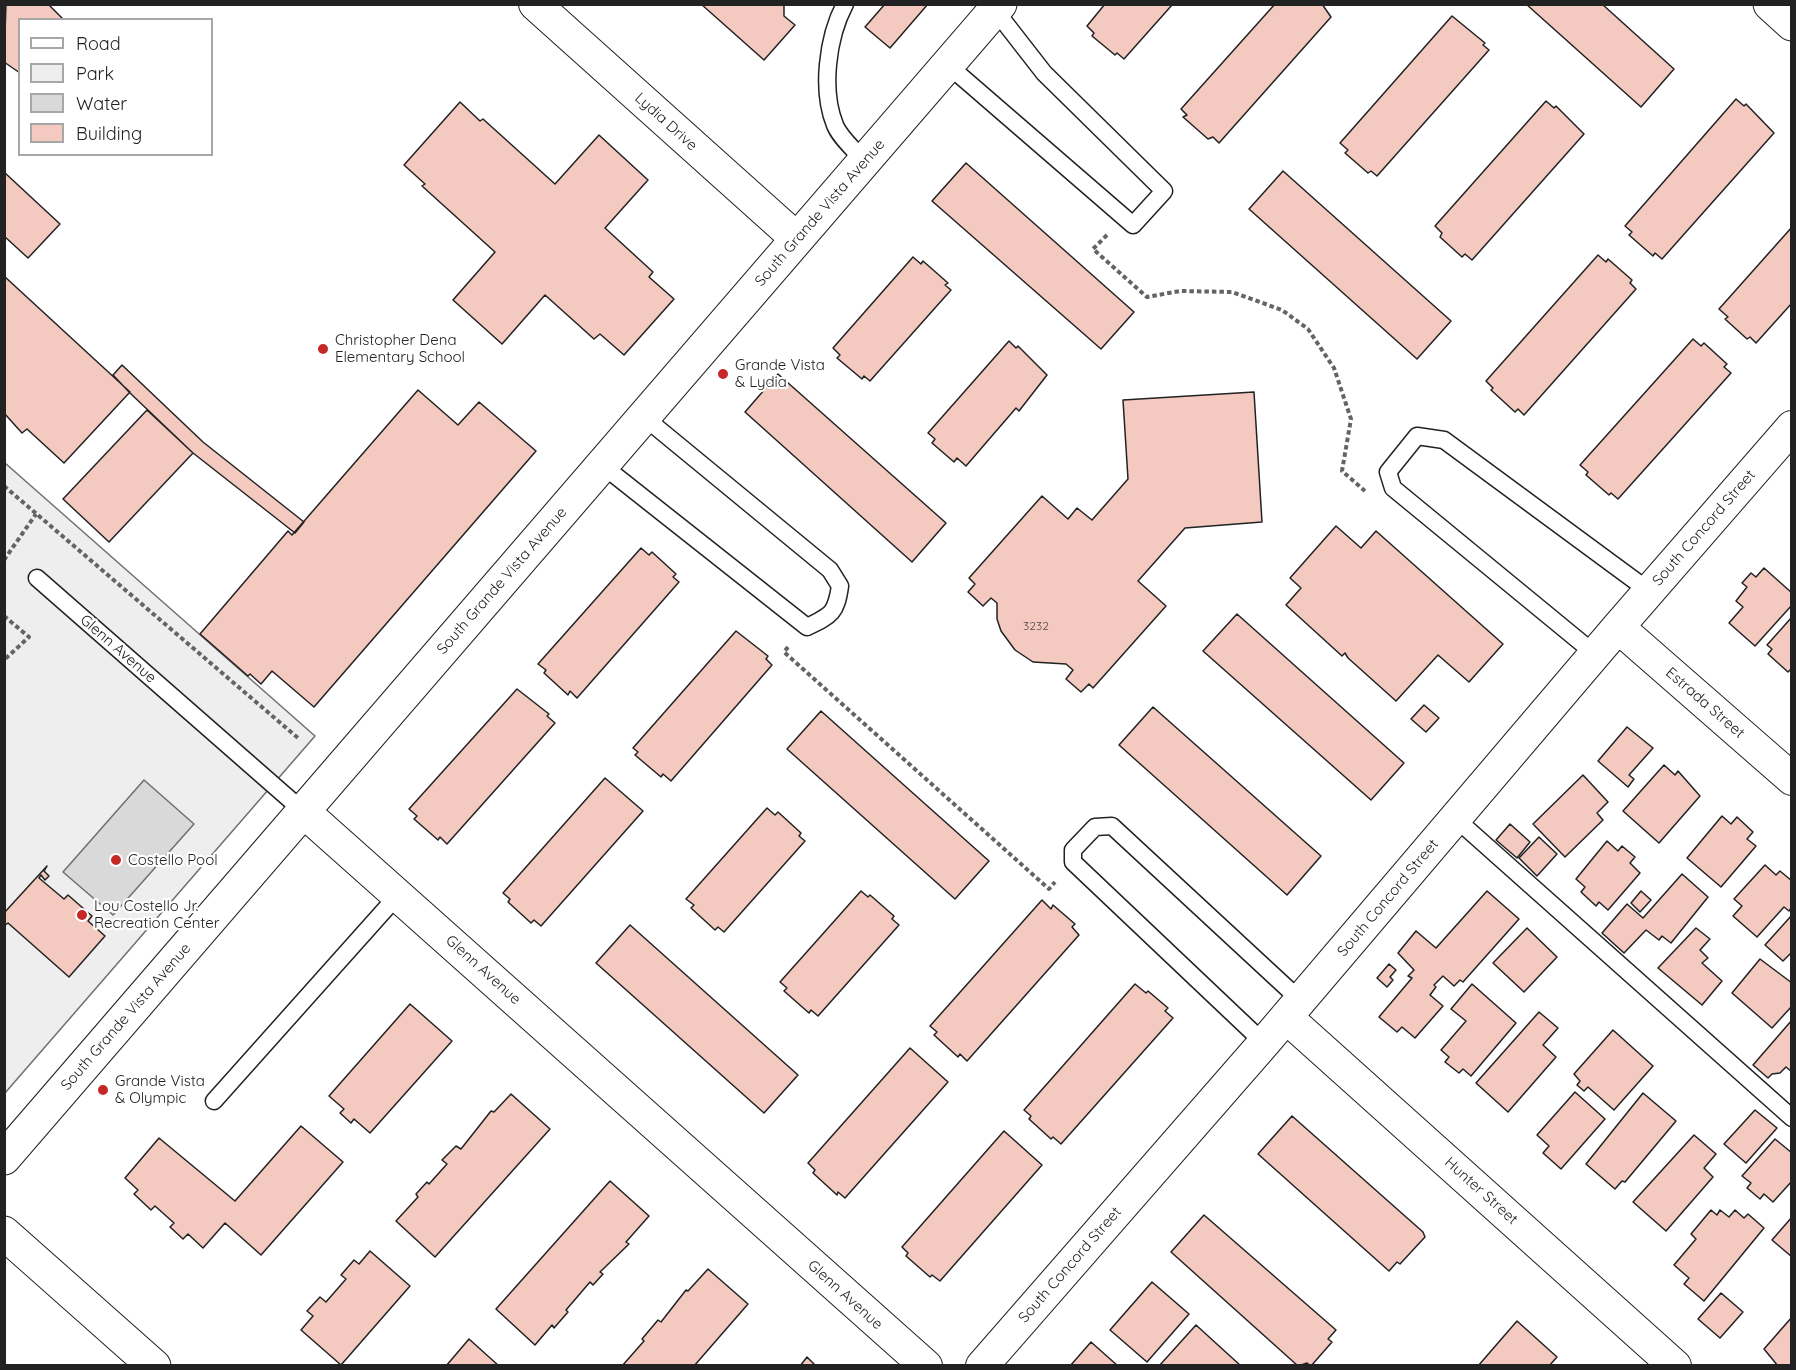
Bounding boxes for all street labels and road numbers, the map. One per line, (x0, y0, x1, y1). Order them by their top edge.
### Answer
street label: Lydia Drive (631, 89, 701, 155)
street label: South Grande Vista Avenue (751, 136, 889, 290)
street label: South Concord Street (1649, 466, 1759, 590)
street label: South Grande Vista Avenue (433, 504, 571, 658)
street label: Glenn Avenue (76, 611, 160, 687)
street label: Estrada Street (1662, 664, 1748, 742)
street label: South Concord Street (1334, 836, 1442, 960)
street label: Glenn Avenue (442, 932, 524, 1008)
street label: South Grande Vista Avenue (57, 940, 195, 1094)
street label: Hunter Street (1441, 1153, 1521, 1229)
street label: South Concord Street (1015, 1203, 1125, 1327)
street label: Glenn Avenue (804, 1257, 886, 1333)

